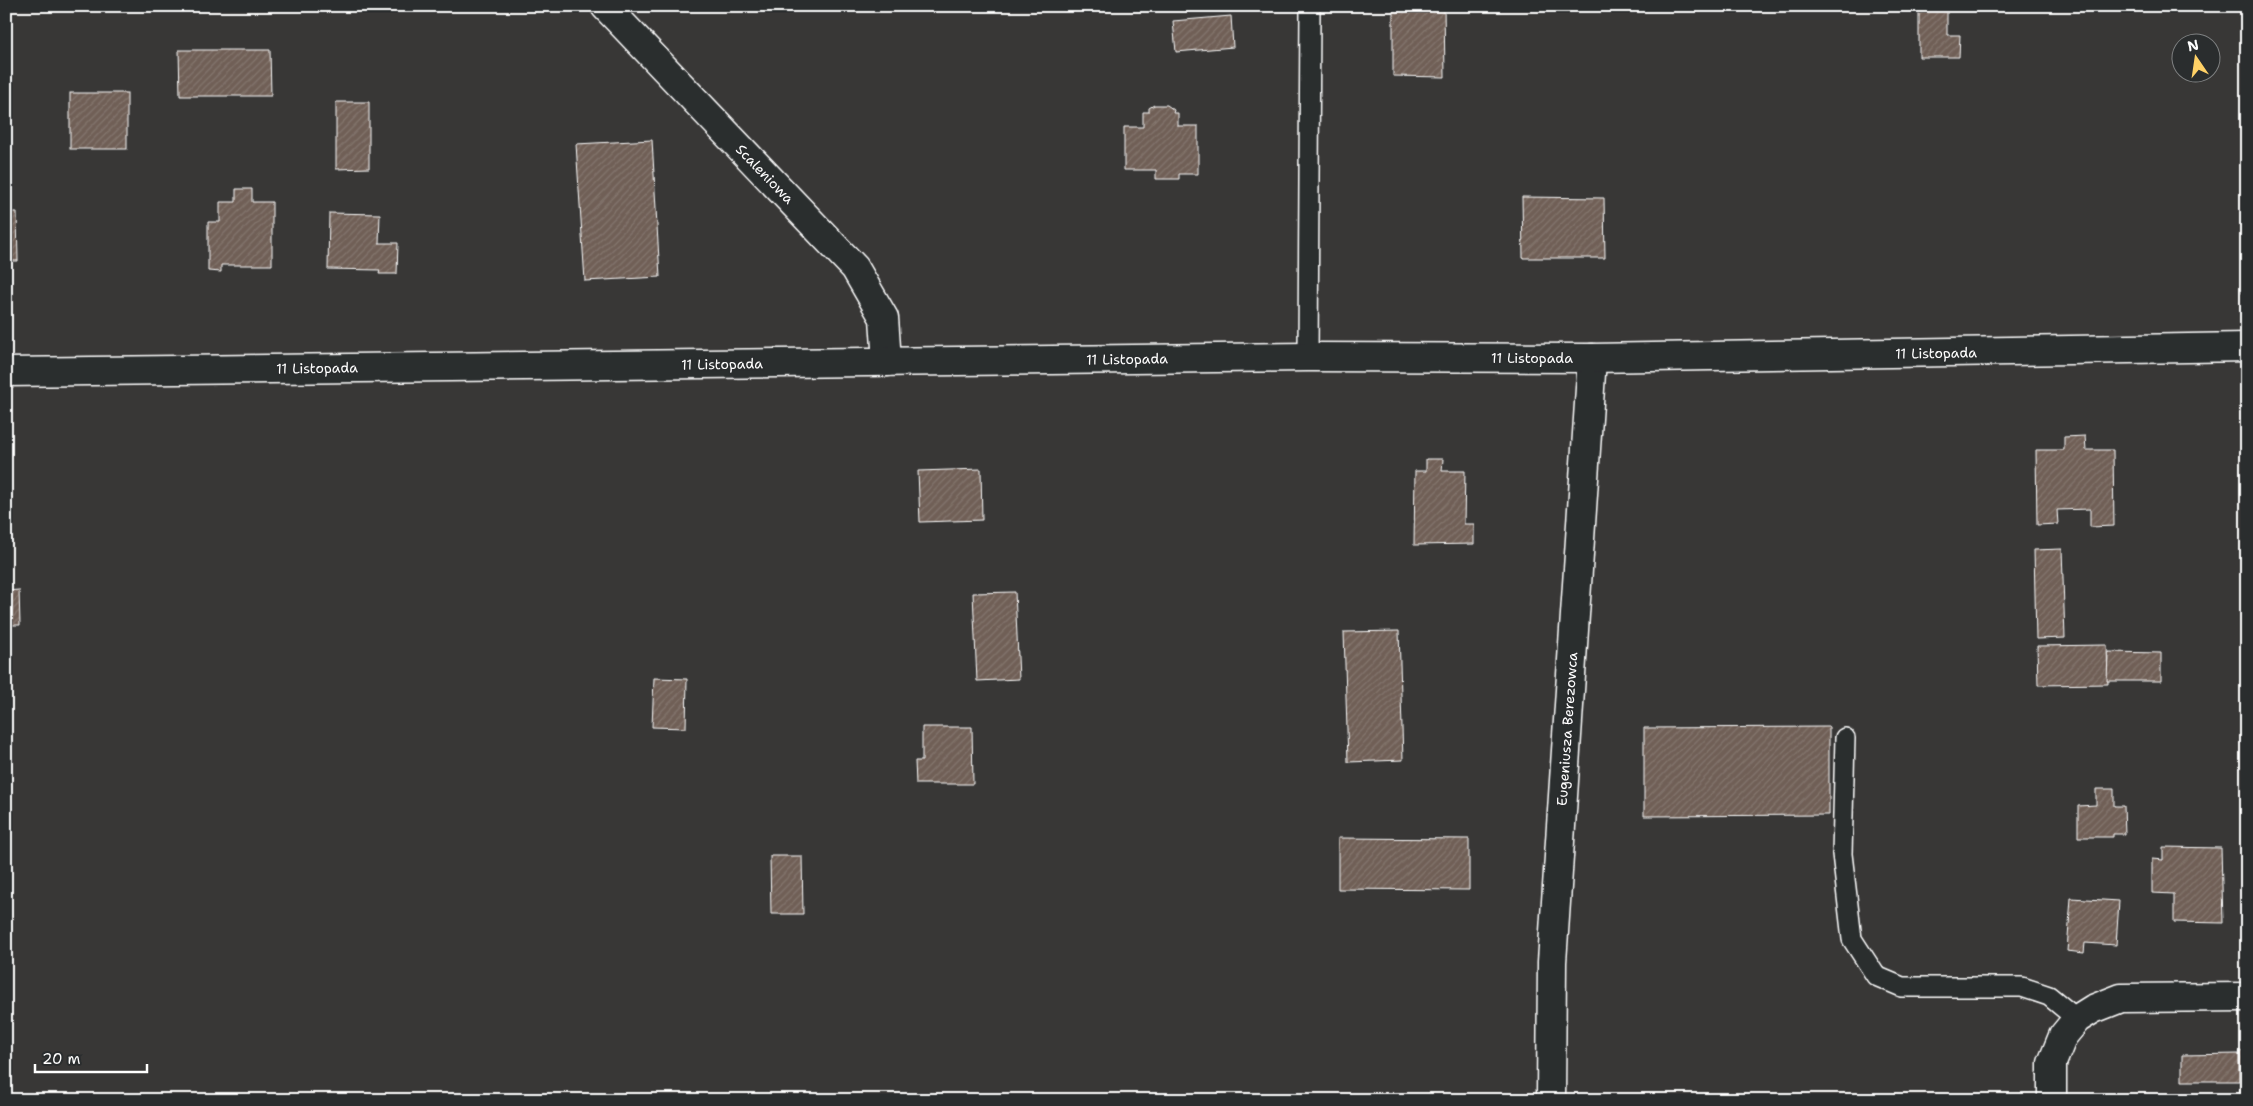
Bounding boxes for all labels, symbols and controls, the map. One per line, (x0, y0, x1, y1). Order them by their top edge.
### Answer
north arrow (2170, 32, 2220, 82)
text: N (2186, 35, 2201, 55)
street label: Scaleniowa (732, 140, 798, 208)
street label: 11 Listopada (1895, 343, 1977, 363)
street label: 11 Listopada (1086, 349, 1168, 369)
street label: 11 Listopada (1491, 349, 1573, 367)
street label: 11 Listopada (681, 354, 763, 374)
street label: 11 Listopada (276, 358, 358, 378)
street label: Eugeniusza Berezowca (1553, 651, 1581, 806)
scale bar (35, 1041, 148, 1073)
text: 20 m (42, 1049, 81, 1069)

